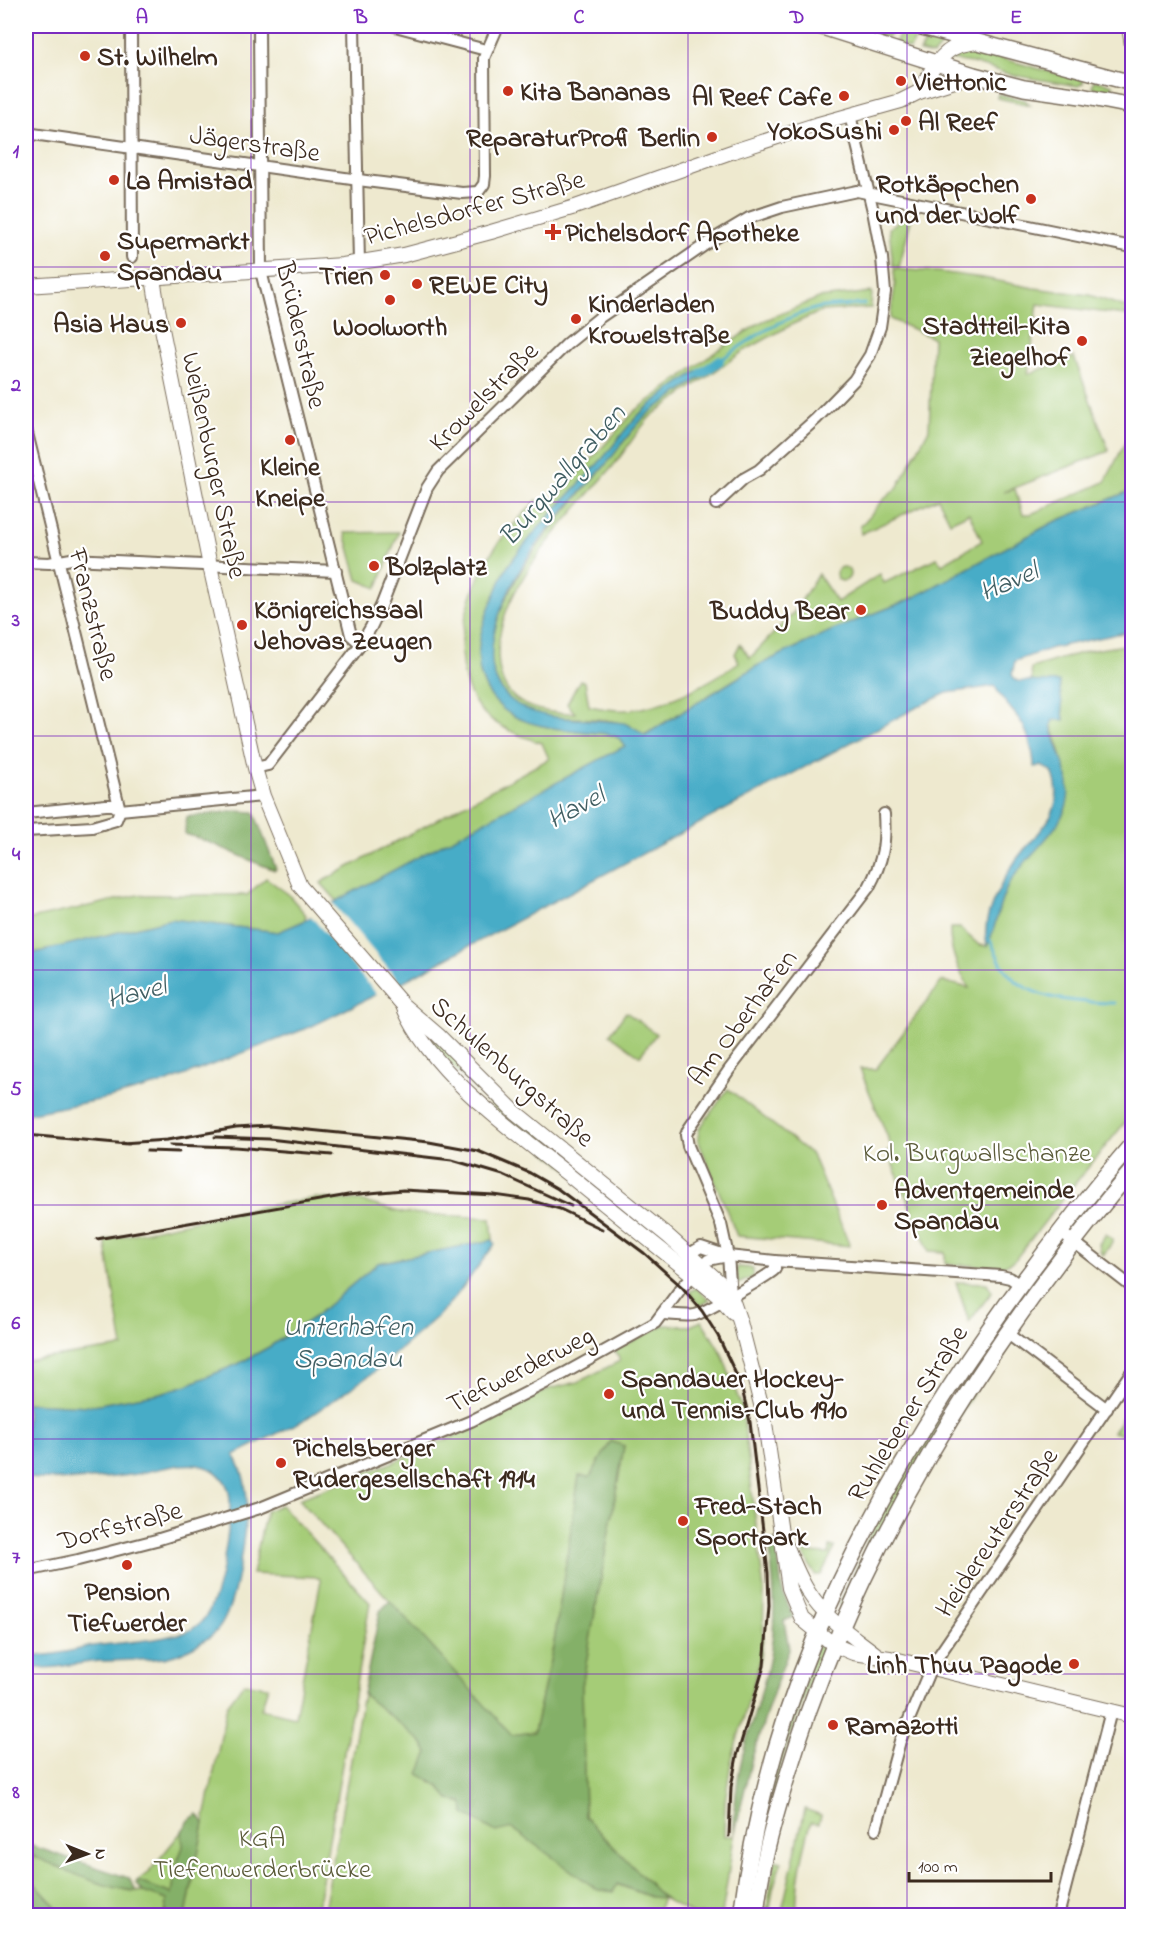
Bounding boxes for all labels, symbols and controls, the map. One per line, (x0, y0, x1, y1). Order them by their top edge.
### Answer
text: A (136, 4, 148, 33)
text: B (353, 4, 368, 33)
text: C (574, 4, 585, 33)
text: D (789, 4, 804, 33)
text: E (1010, 4, 1022, 33)
place label: St. Wilhelm (97, 39, 218, 78)
marker: St. Wilhelm (78, 49, 92, 63)
place label: Viettonic (912, 64, 1007, 103)
place label: Kita Bananas (520, 74, 671, 113)
marker: Viettonic (894, 74, 908, 88)
place label: Al Reef Cafe (692, 79, 833, 118)
marker: Kita Bananas (501, 84, 515, 98)
marker: Al Reef Cafe (837, 89, 851, 103)
place label: Al Reef (918, 104, 998, 143)
place label: YokoSushi (766, 113, 882, 152)
marker: Al Reef (899, 114, 913, 128)
street label: Jägerstraße (187, 117, 323, 174)
place label: ReparaturProfi Berlin (466, 120, 700, 159)
marker: YokoSushi (887, 123, 901, 137)
marker: ReparaturProfi Berlin (705, 130, 719, 144)
text: 1 (13, 138, 20, 167)
street label: Pichelsdorfer Straße (360, 161, 590, 258)
place label: La Amistad (126, 163, 253, 202)
place label: Rotkäppchen und der Wolf (875, 166, 1019, 236)
marker: La Amistad (107, 173, 121, 187)
marker: Rotkäppchen und der Wolf (1024, 192, 1038, 206)
place label: Pichelsdorf Apotheke (565, 215, 800, 254)
place label: Supermarkt Spandau (117, 223, 251, 293)
marker: Pichelsdorf Apotheke (546, 225, 560, 239)
marker: Supermarkt Spandau (98, 249, 112, 263)
street label: Brüderstraße (264, 257, 336, 414)
place label: Trien (319, 258, 373, 297)
place label: REWE City (429, 267, 548, 306)
marker: Trien (378, 268, 392, 282)
marker: REWE City (410, 277, 424, 291)
place label: Kinderladen Krowelstraße (588, 286, 731, 356)
marker: Woolworth (383, 293, 397, 307)
place label: Asia Haus (53, 306, 169, 345)
place label: Stadtteil-Kita Ziegelhof (922, 308, 1070, 379)
place label: Woolworth (333, 309, 447, 348)
marker: Kinderladen Krowelstraße (569, 312, 583, 326)
marker: Asia Haus (174, 316, 188, 330)
street label: Krowelstraße (421, 333, 549, 462)
marker: Stadtteil-Kita Ziegelhof (1075, 334, 1089, 348)
street label: Weißenburger Straße (170, 349, 256, 583)
text: 2 (10, 372, 21, 401)
water label: Burgwallgraben (490, 395, 638, 556)
marker: Kleine Kneipe (283, 433, 297, 447)
place label: Kleine Kneipe (255, 449, 326, 519)
street label: Franzstraße (56, 543, 127, 686)
place label: Bolzplatz (384, 549, 487, 588)
water label: Havel (974, 551, 1048, 614)
marker: Bolzplatz (367, 559, 381, 573)
place label: Königreichssaal Jehovas Zeugen (254, 592, 432, 663)
place label: Buddy Bear (708, 593, 850, 632)
marker: Buddy Bear (854, 603, 868, 617)
text: 3 (11, 607, 20, 636)
marker: Königreichssaal Jehovas Zeugen (235, 618, 249, 632)
water label: Havel (540, 775, 616, 841)
text: 4 (12, 841, 21, 870)
street label: Am Oberhafen (680, 942, 808, 1095)
water label: Havel (103, 966, 174, 1022)
street label: Schulenburgstraße (420, 988, 603, 1158)
text: 5 (10, 1076, 22, 1105)
park label: Kol. Burgwallschanze (863, 1135, 1092, 1174)
place label: Adventgemeinde Spandau (894, 1172, 1075, 1242)
marker: Adventgemeinde Spandau (875, 1198, 889, 1212)
water label: Unterhafen Spandau (283, 1308, 414, 1381)
text: 6 (12, 1310, 21, 1339)
street label: Tiefwerderweg (441, 1317, 602, 1425)
street label: Ruhlebener Straße (839, 1317, 980, 1510)
place label: Spandauer Hockey- und Tennis-Club 1910 (621, 1361, 848, 1431)
marker: Spandauer Hockey- und Tennis-Club 1910 (602, 1387, 616, 1401)
place label: Pichelsberger Rudergesellschaft 1914 (293, 1430, 536, 1501)
street label: Heidereuterstraße (927, 1440, 1070, 1626)
marker: Pichelsberger Rudergesellschaft 1914 (274, 1456, 288, 1470)
place label: Fred-Stach Sportpark (693, 1488, 822, 1558)
street label: Dorfstraße (53, 1492, 188, 1563)
marker: Fred-Stach Sportpark (676, 1514, 690, 1528)
text: 7 (12, 1544, 21, 1573)
marker: Pension Tiefwerder (120, 1558, 134, 1572)
place label: Pension Tiefwerder (68, 1574, 187, 1644)
place label: Linh Thuu Pagode (866, 1647, 1063, 1687)
marker: Linh Thuu Pagode (1067, 1657, 1081, 1671)
place label: Ramazotti (845, 1708, 959, 1747)
marker: Ramazotti (826, 1718, 840, 1732)
text: 8 (11, 1779, 20, 1808)
park label: KGA Tiefenwerderbrücke (153, 1820, 372, 1890)
north arrow (57, 1824, 117, 1884)
scale bar (909, 1845, 1052, 1883)
text: N (88, 1849, 112, 1860)
text: 100 m (918, 1855, 958, 1881)

